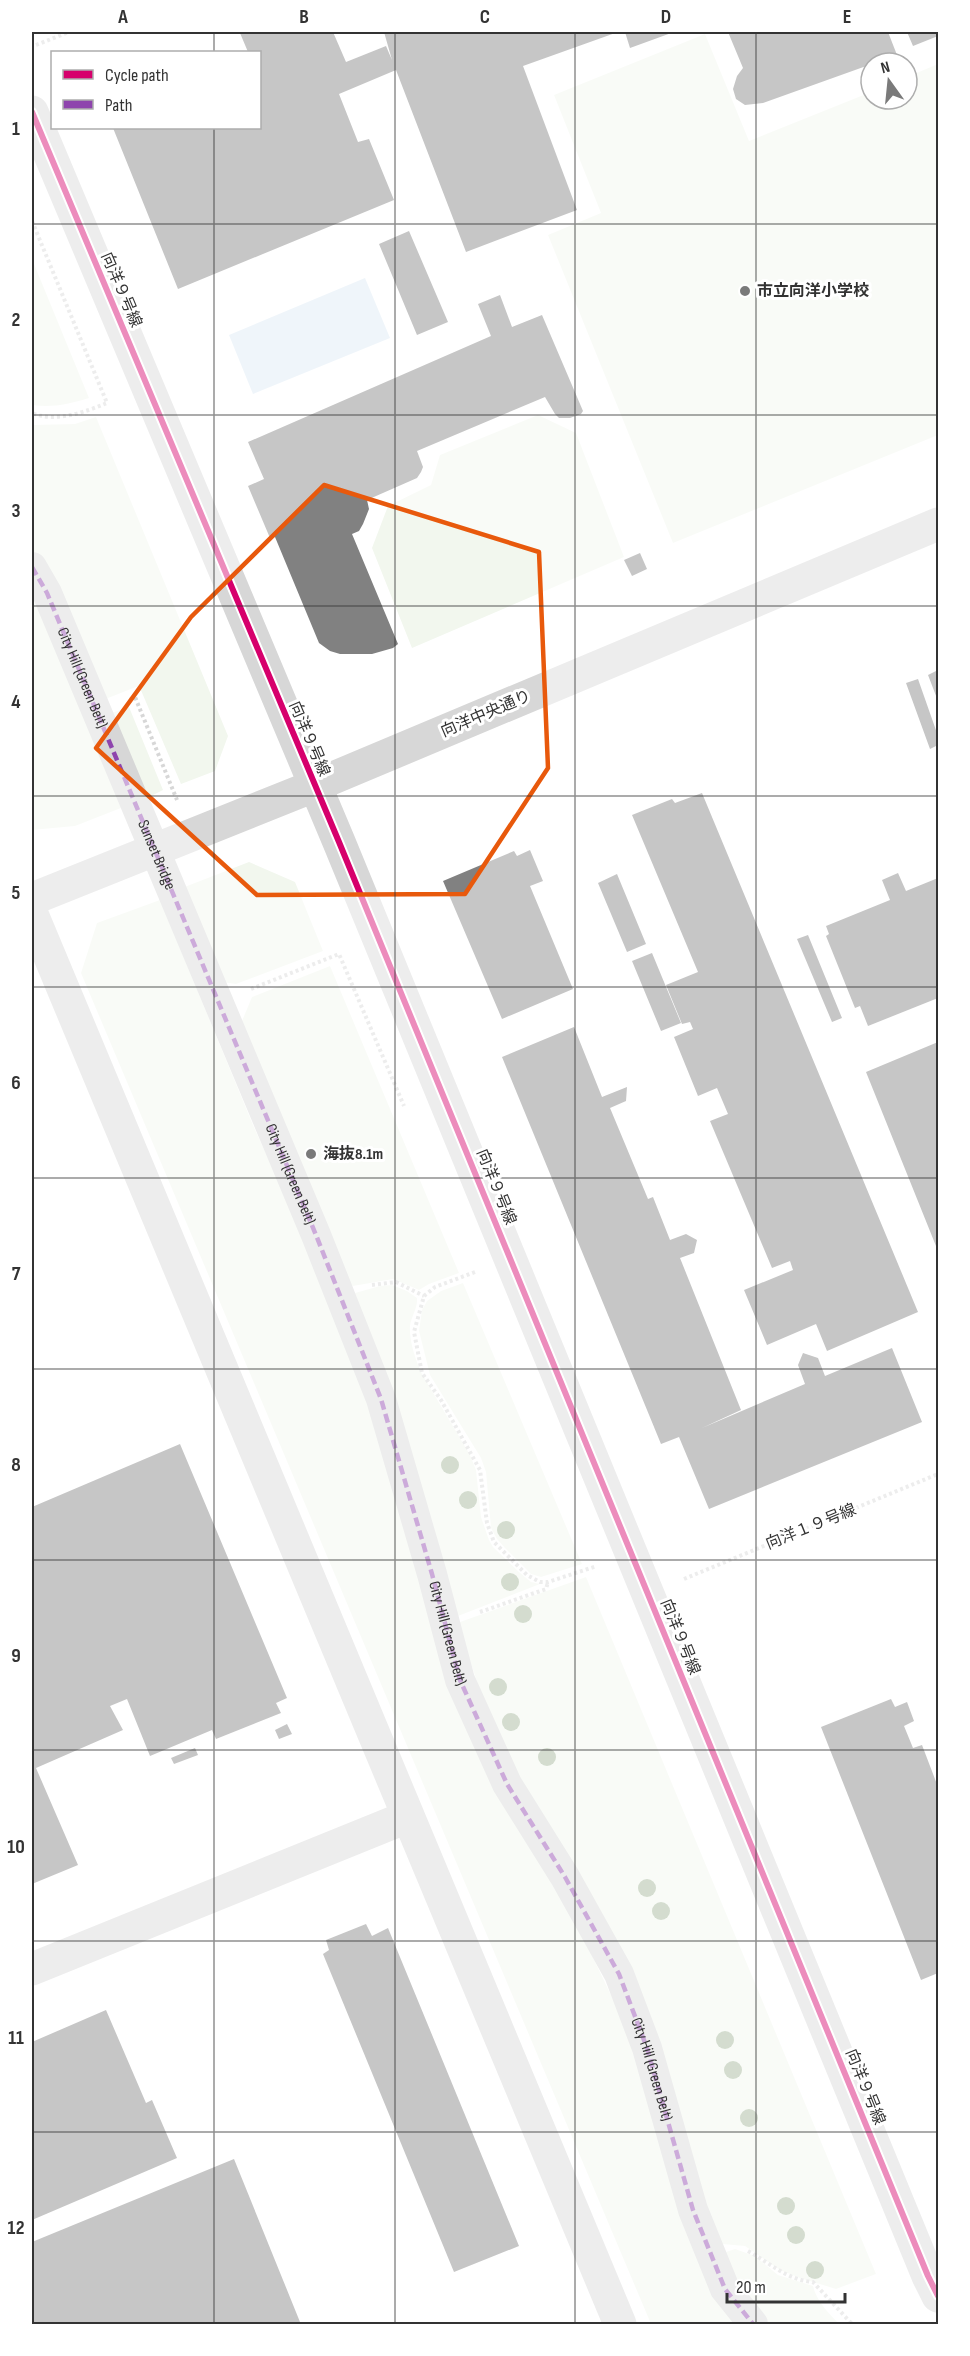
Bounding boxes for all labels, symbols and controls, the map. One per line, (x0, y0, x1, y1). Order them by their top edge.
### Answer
text: A (117, 5, 128, 29)
text: B (299, 5, 309, 29)
text: C (480, 5, 490, 29)
text: D (661, 5, 671, 29)
text: E (843, 5, 851, 29)
legend (51, 51, 261, 129)
north arrow (859, 51, 919, 111)
text: N (879, 58, 892, 78)
text: Cycle path (105, 65, 169, 86)
text: Path (105, 95, 133, 116)
text: 1 (12, 117, 20, 141)
street label: 向洋９号線 (97, 249, 145, 331)
place label: 市立向洋小学校 (757, 282, 869, 301)
marker: 市立向洋小学校 (738, 284, 752, 298)
text: 2 (12, 308, 20, 332)
text: 3 (12, 499, 21, 523)
street label: City Hill (Green Belt) (53, 625, 112, 731)
street label: 向洋中央通り (438, 686, 534, 742)
text: 4 (11, 690, 21, 714)
street label: 向洋９号線 (285, 698, 333, 780)
street label: Sunset Bridge (134, 817, 180, 893)
text: 5 (12, 881, 21, 905)
text: 6 (11, 1071, 21, 1095)
street label: City Hill (Green Belt) (261, 1121, 320, 1227)
place label: 海抜8.1m (323, 1145, 383, 1164)
street label: 向洋９号線 (472, 1146, 520, 1228)
marker: 海抜8.1m (304, 1147, 318, 1161)
text: 7 (12, 1262, 21, 1286)
text: 8 (11, 1453, 21, 1477)
street label: 向洋１９号線 (763, 1500, 859, 1554)
street label: City Hill (Green Belt) (425, 1579, 471, 1689)
street label: 向洋９号線 (656, 1596, 704, 1678)
text: 9 (11, 1644, 21, 1668)
text: 10 (7, 1835, 25, 1859)
street label: City Hill (Green Belt) (627, 2015, 677, 2123)
text: 11 (8, 2026, 24, 2050)
street label: 向洋９号線 (841, 2046, 889, 2128)
text: 12 (8, 2216, 24, 2240)
scale bar (727, 2266, 846, 2304)
text: 20 m (736, 2277, 766, 2298)

